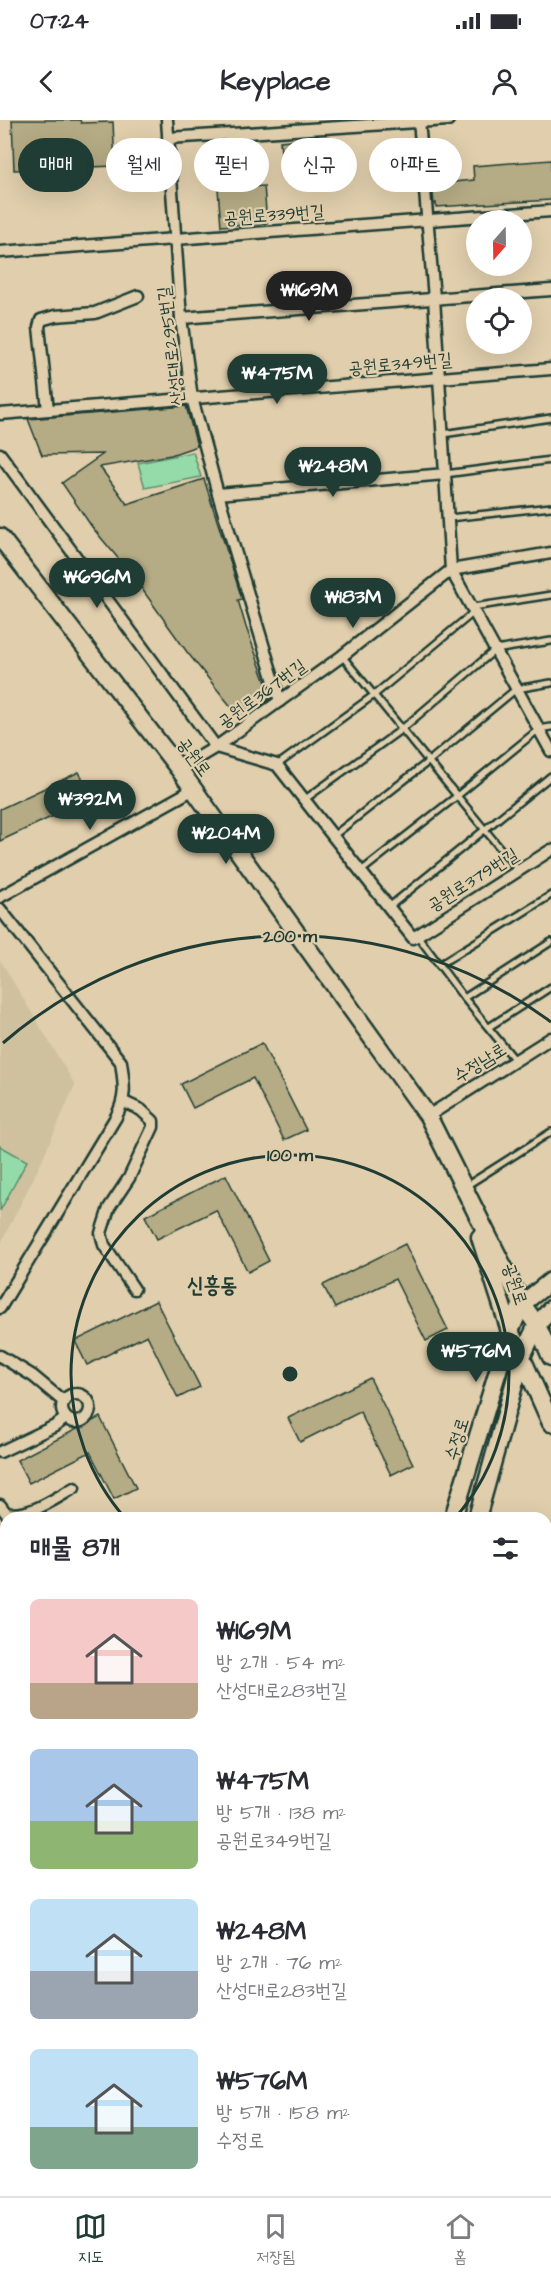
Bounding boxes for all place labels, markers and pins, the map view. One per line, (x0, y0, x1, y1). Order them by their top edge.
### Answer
pin: ₩169M (267, 271, 351, 322)
pin: ₩475M (235, 354, 319, 405)
pin: ₩248M (291, 447, 375, 498)
pin: ₩696M (55, 558, 139, 609)
pin: ₩183M (311, 578, 395, 629)
pin: ₩392M (48, 780, 132, 831)
pin: ₩204M (184, 814, 268, 865)
pin: ₩576M (434, 1332, 518, 1383)
centre of rings (280, 1364, 300, 1384)

